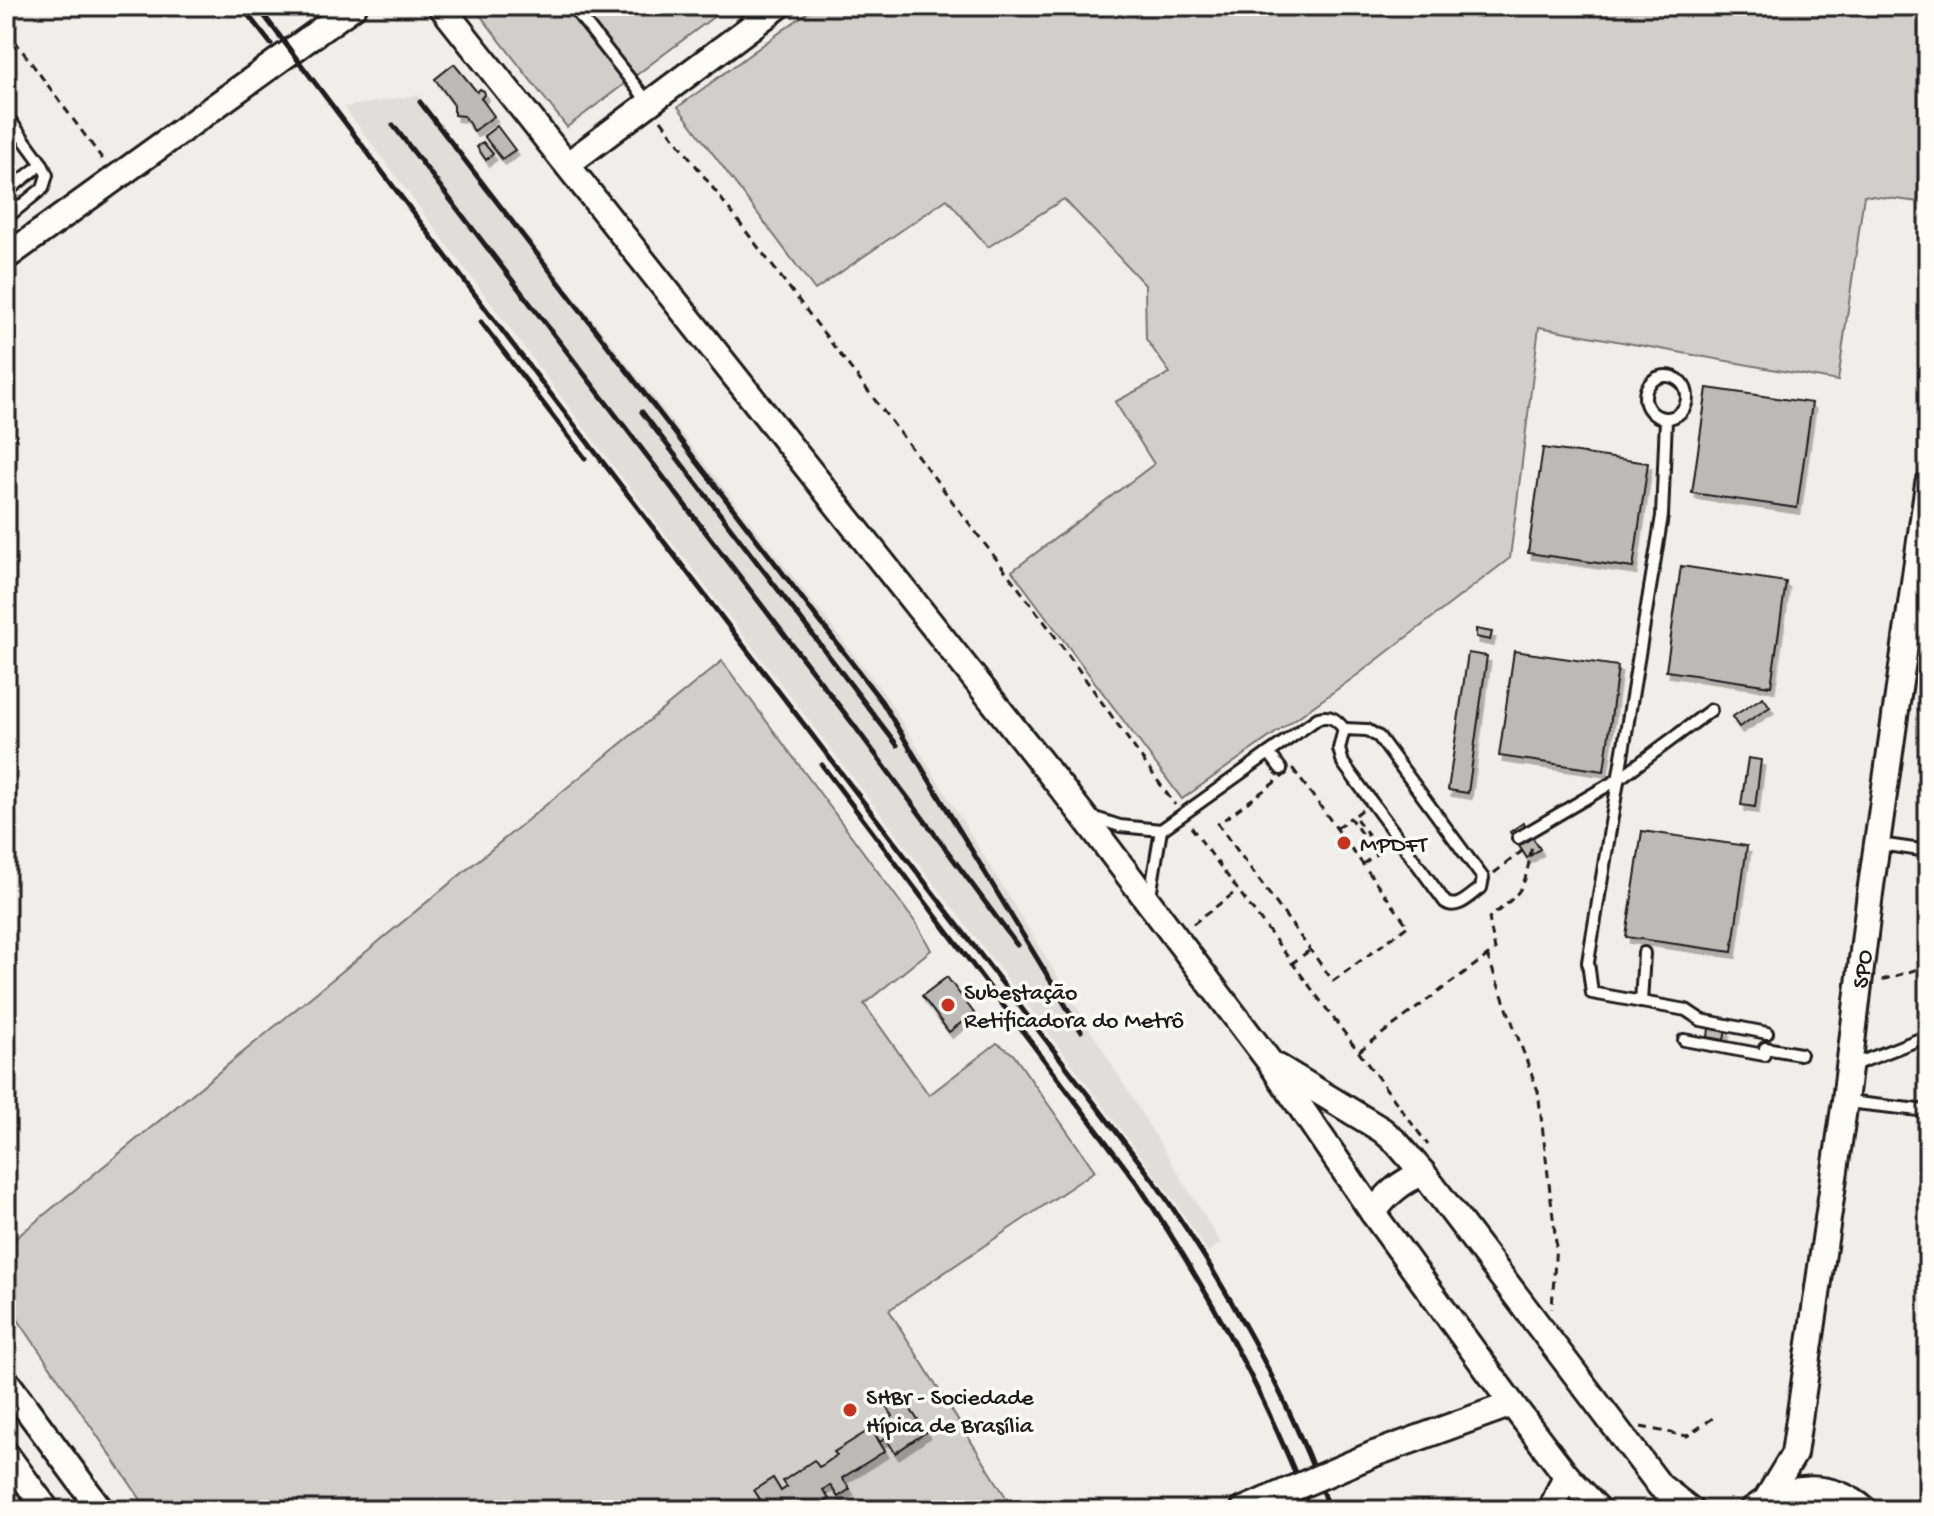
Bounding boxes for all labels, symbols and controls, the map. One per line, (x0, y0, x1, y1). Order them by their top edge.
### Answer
place label: MPDFT (1360, 832, 1429, 861)
marker: MPDFT (1335, 834, 1353, 852)
street label: SPO (1848, 948, 1881, 990)
place label: Subestação Retificadora do Metrô (964, 980, 1184, 1037)
marker: Subestação Retificadora do Metrô (939, 996, 957, 1014)
place label: SHBr - Sociedade Hípica de Brasília (866, 1385, 1034, 1442)
marker: SHBr - Sociedade Hípica de Brasília (841, 1401, 859, 1419)

